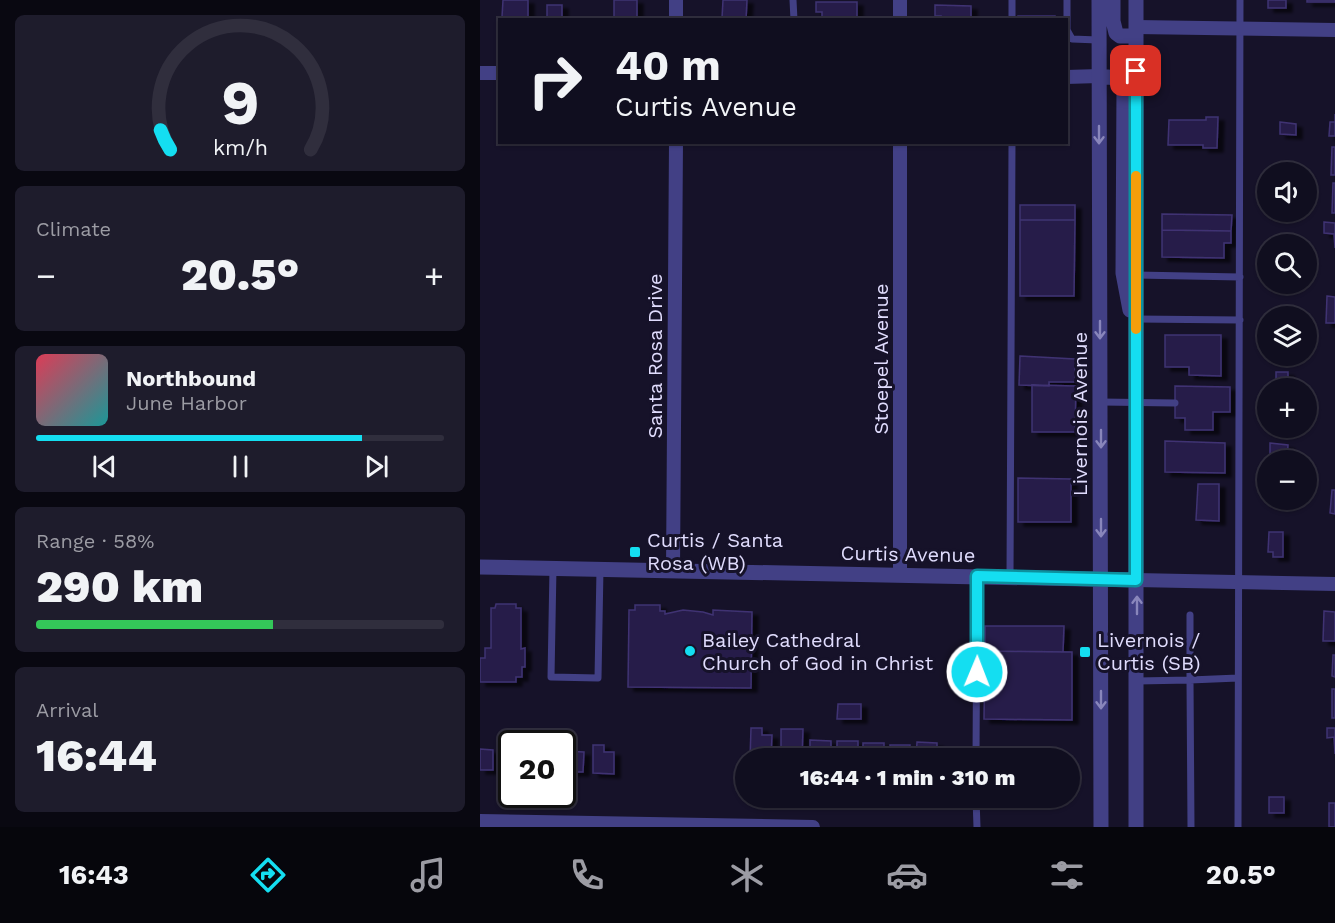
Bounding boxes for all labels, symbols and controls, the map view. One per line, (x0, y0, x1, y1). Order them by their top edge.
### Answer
text: 40 m (615, 41, 721, 90)
icon: right (516, 42, 594, 120)
pin (1110, 45, 1161, 96)
icon: arrive (1119, 54, 1152, 87)
text: 9 (221, 66, 259, 139)
text: Curtis Avenue (615, 91, 797, 123)
one-way arrow (1093, 124, 1105, 144)
text: km/h (212, 135, 268, 160)
map controls (1257, 162, 1317, 510)
button: sound (1257, 162, 1317, 222)
text: Climate (36, 217, 111, 241)
button: search (1257, 234, 1317, 294)
text: 20.5° (181, 248, 299, 301)
text: − (36, 256, 56, 295)
text: + (424, 256, 444, 295)
street label: Santa Rosa Drive (643, 273, 667, 439)
street label: Stoepel Avenue (869, 284, 893, 435)
button: layers (1257, 306, 1317, 366)
one-way arrow (1094, 319, 1106, 339)
street label: Livernois Avenue (1068, 332, 1092, 496)
text: Northbound (126, 366, 256, 391)
button: + (1257, 378, 1317, 438)
text: June Harbor (126, 391, 247, 415)
one-way arrow (1095, 429, 1107, 449)
icon: previous (88, 450, 121, 483)
icon: pause (224, 450, 257, 483)
icon: next (360, 450, 393, 483)
button: − (1257, 450, 1317, 510)
one-way arrow (1095, 517, 1107, 537)
place label: Curtis / Santa Rosa (WB) (647, 528, 783, 575)
text: Range · 58% (36, 529, 154, 553)
street label: Curtis Avenue (840, 541, 976, 567)
marker: Curtis / Santa Rosa (WB) (628, 545, 642, 559)
text: 290 km (36, 560, 203, 613)
one-way arrow (1131, 596, 1143, 616)
place label: Bailey Cathedral Church of God in Christ (702, 628, 934, 675)
place label: Livernois / Curtis (SB) (1097, 628, 1200, 675)
position arrow (945, 640, 1009, 704)
marker: Bailey Cathedral Church of God in Christ (683, 644, 697, 658)
marker: Livernois / Curtis (SB) (1078, 645, 1092, 659)
one-way arrow (1095, 690, 1107, 710)
text: Arrival (36, 698, 98, 722)
text: 16:44 (36, 729, 157, 782)
speed limit sign: 20 (498, 730, 576, 808)
text: 16:44 · 1 min · 310 m (800, 765, 1015, 790)
icon: directions (247, 854, 289, 896)
icon: music (407, 854, 449, 896)
icon: phone (566, 854, 608, 896)
icon: climate (726, 854, 768, 896)
icon: car (886, 854, 928, 896)
icon: filters (1046, 854, 1088, 896)
text: 16:43 (59, 859, 129, 891)
text: 20.5° (1206, 859, 1276, 891)

